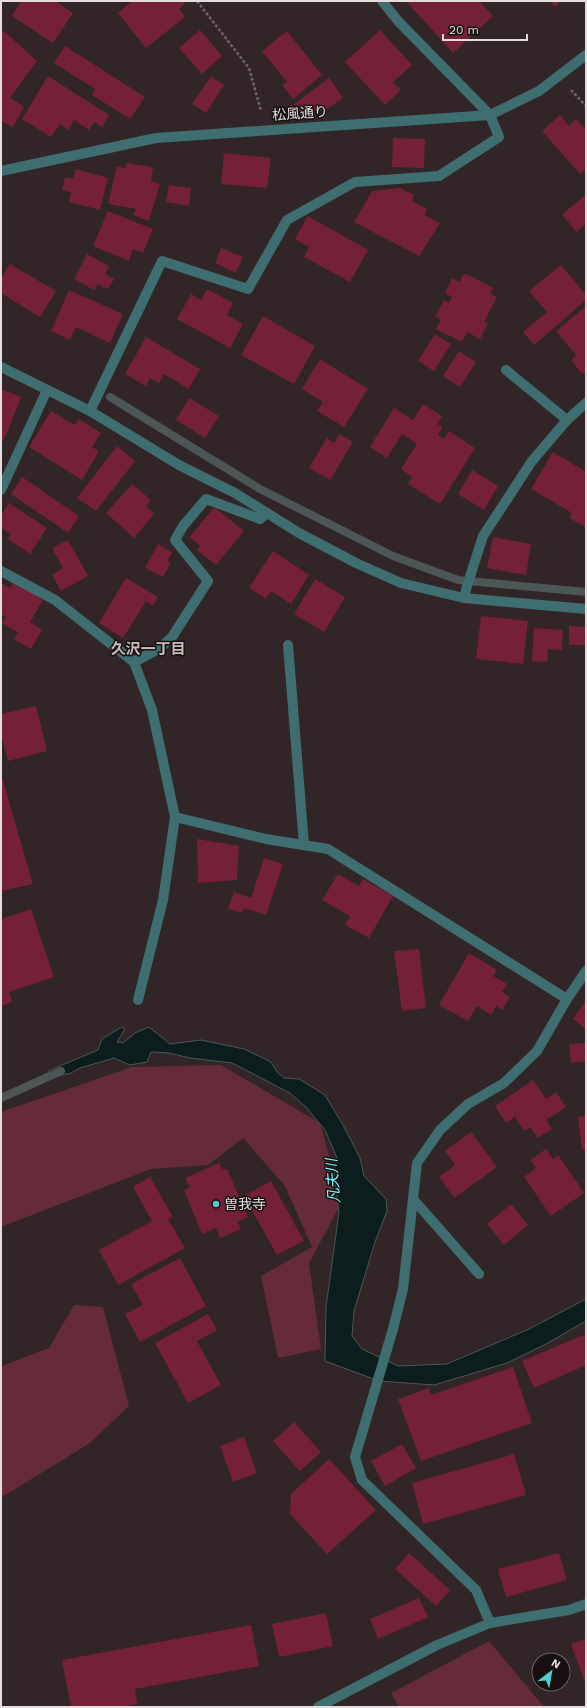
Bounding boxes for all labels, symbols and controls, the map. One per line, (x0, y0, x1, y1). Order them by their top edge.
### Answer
scale bar (443, 16, 527, 42)
text: 20 m (449, 23, 479, 37)
street label: 松風通り (272, 103, 328, 123)
district label: 久沢一丁目 (110, 640, 186, 658)
water label: 凡夫川 (322, 1156, 344, 1204)
place label: 曽我寺 (224, 1196, 266, 1212)
marker: 曽我寺 (211, 1199, 221, 1209)
north arrow (531, 1652, 571, 1692)
text: N (549, 1656, 563, 1672)

